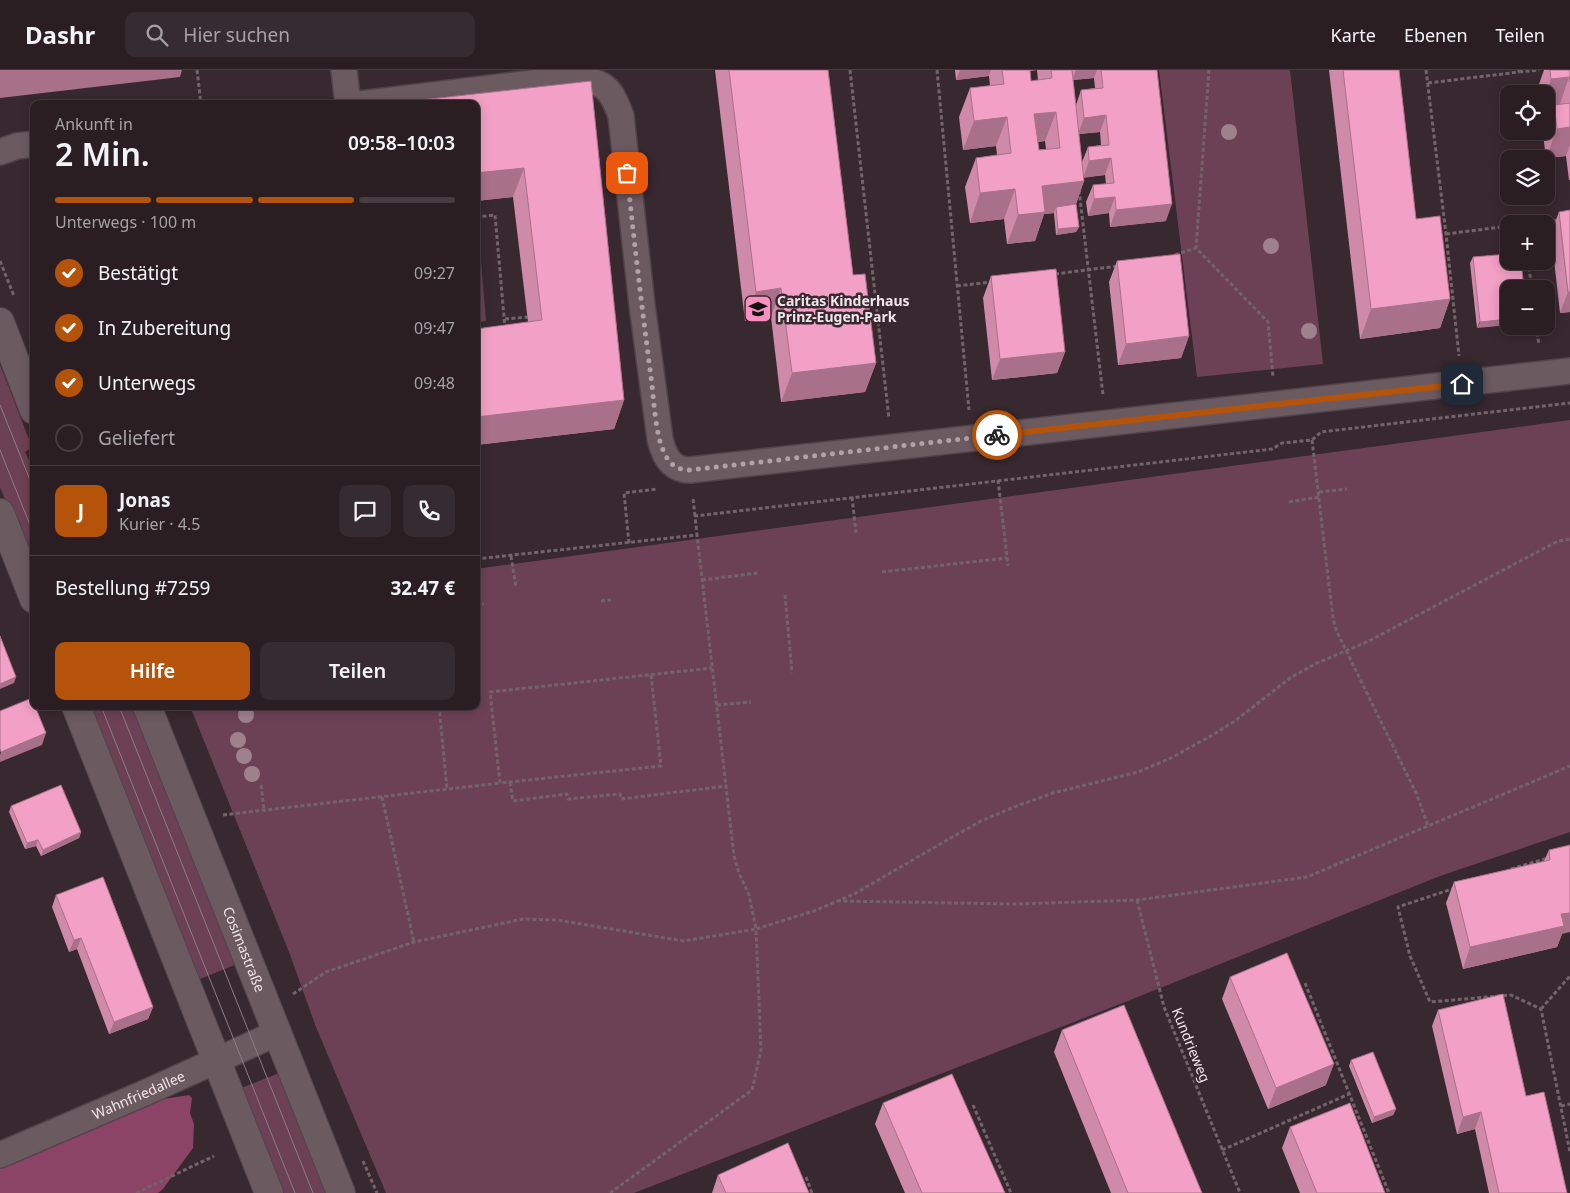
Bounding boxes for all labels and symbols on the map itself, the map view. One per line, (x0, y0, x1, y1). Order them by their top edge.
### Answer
pin (606, 152, 648, 194)
place label: Caritas Kinderhaus Prinz-Eugen-Park (777, 291, 910, 326)
school or university icon: Caritas Kinderhaus Prinz-Eugen-Park (743, 294, 773, 324)
pin (1441, 363, 1483, 405)
courier (972, 410, 1022, 460)
street label: Cosimastraße (219, 904, 270, 995)
street label: Kundrieweg (1168, 1005, 1215, 1085)
street label: Wahnfriedallee (89, 1066, 188, 1123)

